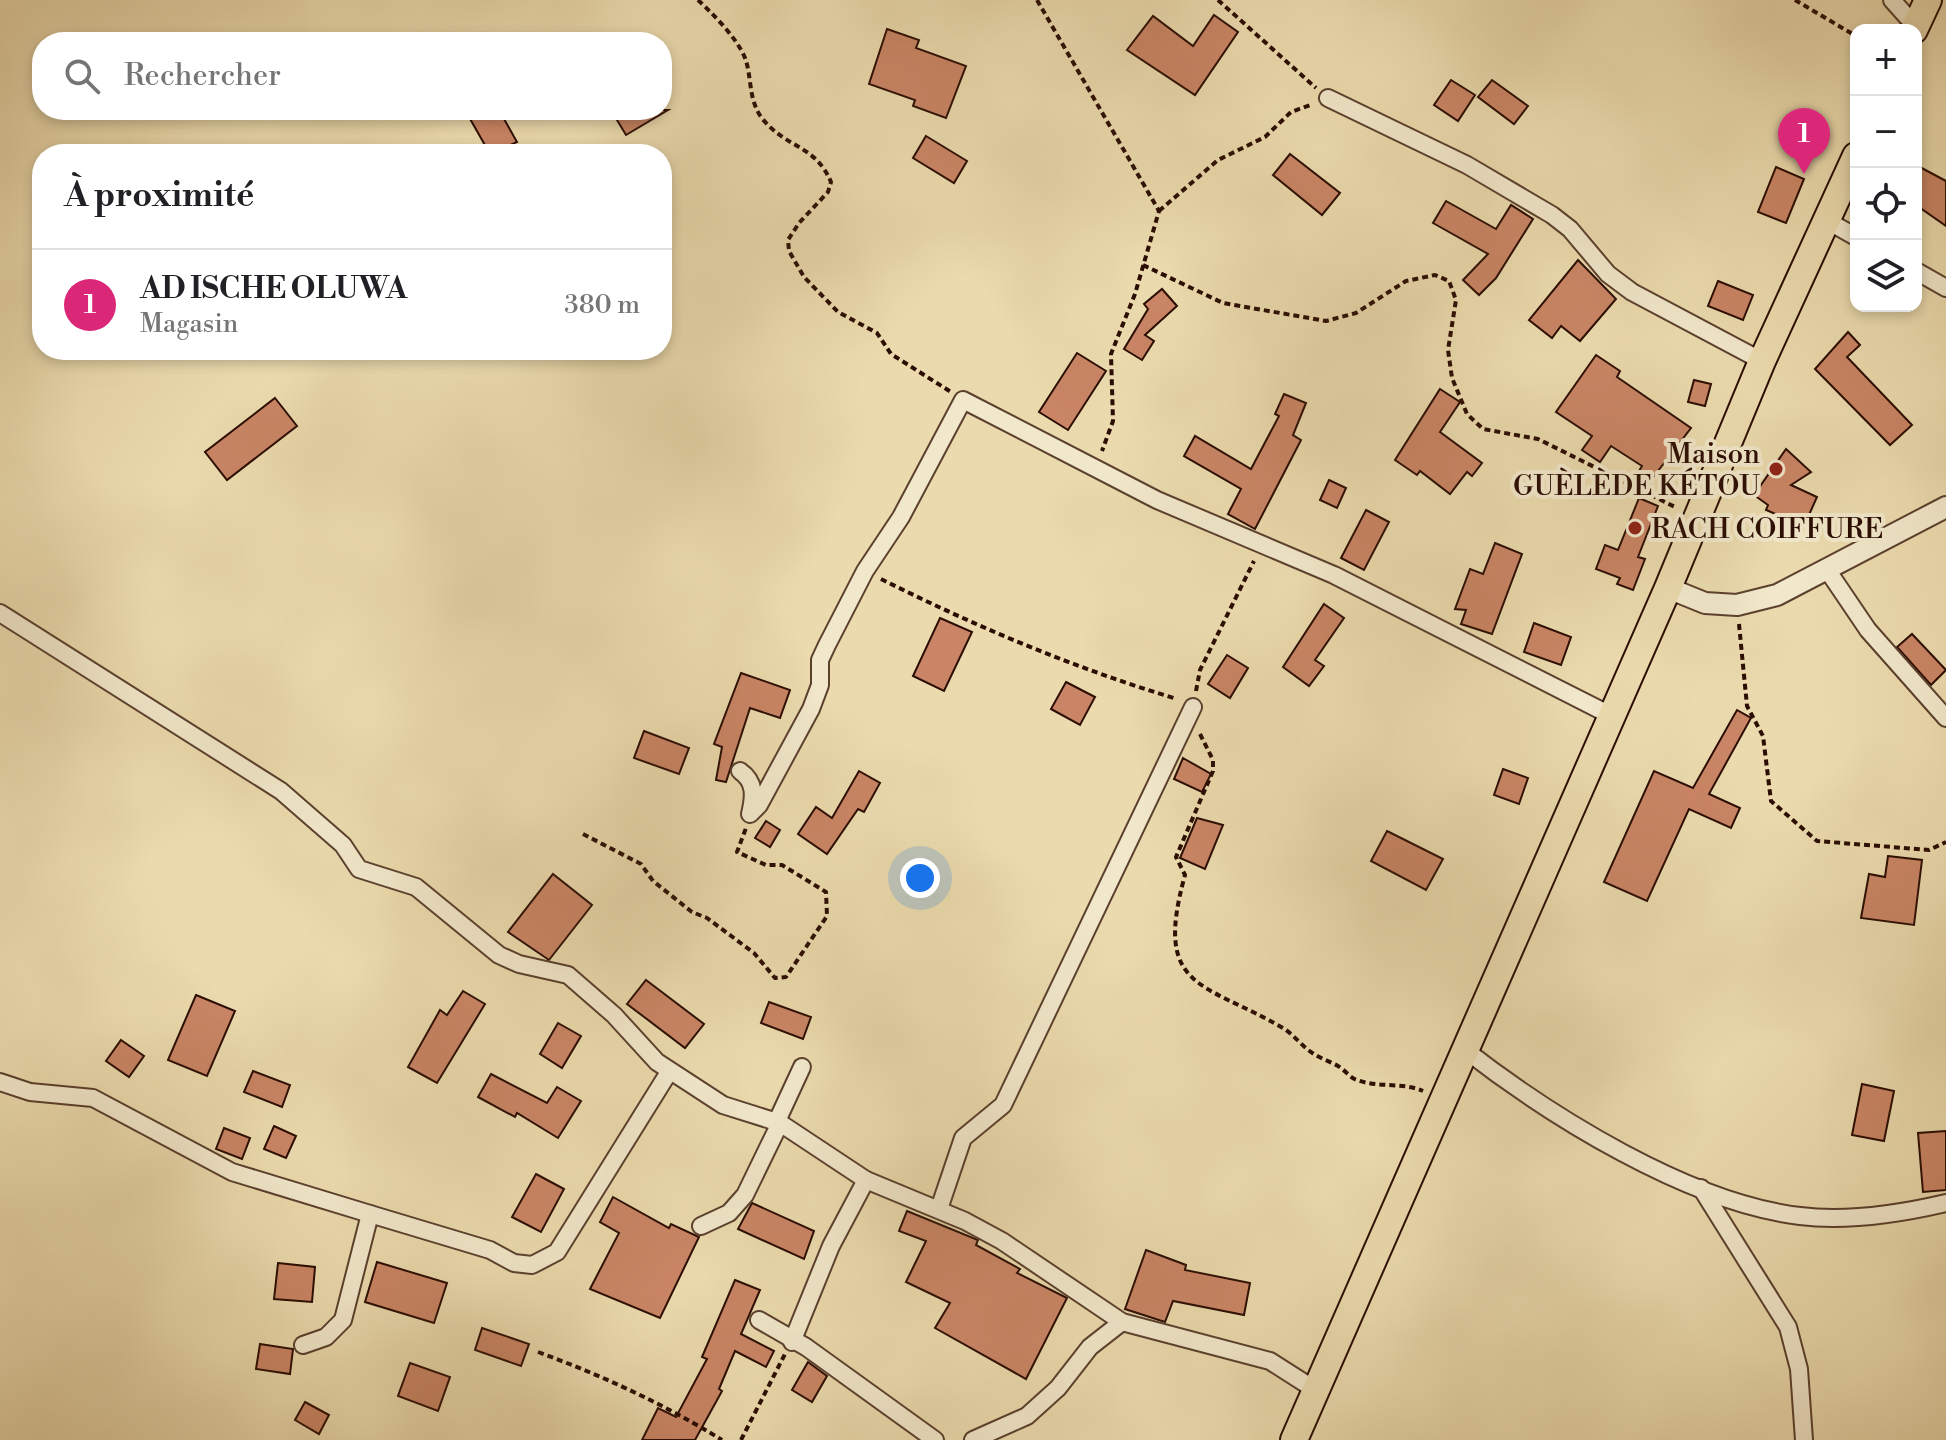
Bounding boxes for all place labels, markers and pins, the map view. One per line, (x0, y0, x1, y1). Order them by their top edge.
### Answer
pin: 1 (1778, 108, 1830, 174)
place label: Maison GUÈLÈDE KÉTOU (1513, 437, 1760, 504)
marker: Maison GUÈLÈDE KÉTOU (1767, 460, 1785, 478)
place label: RACH COIFFURE (1651, 512, 1883, 547)
marker: RACH COIFFURE (1626, 519, 1644, 537)

